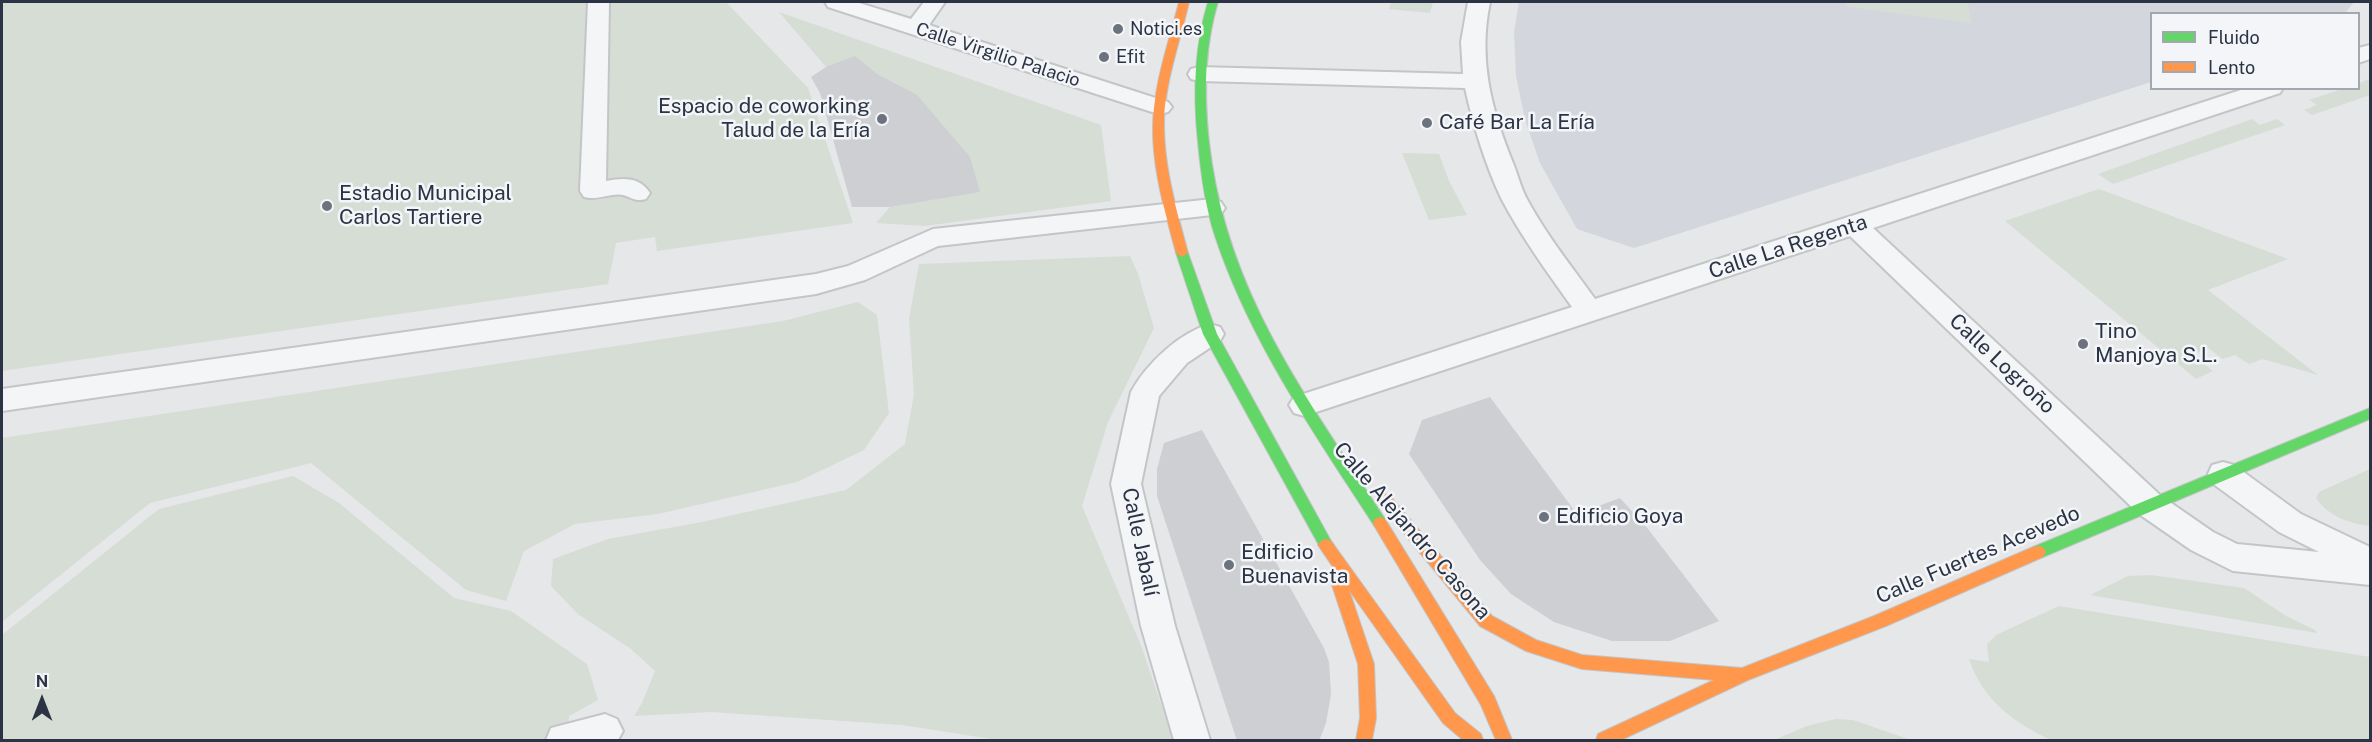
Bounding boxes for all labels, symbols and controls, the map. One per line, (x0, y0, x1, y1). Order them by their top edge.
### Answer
legend (2150, 12, 2360, 90)
street label: Calle Virgilio Palacio (913, 18, 1083, 92)
place label: Notici.es (1130, 18, 1202, 40)
marker: Notici.es (1111, 22, 1125, 36)
text: Fluido (2208, 27, 2260, 48)
place label: Efit (1116, 46, 1145, 68)
marker: Efit (1097, 50, 1111, 64)
text: Lento (2208, 57, 2255, 78)
place label: Espacio de coworking Talud de la Ería (658, 94, 870, 144)
place label: Café Bar La Ería (1439, 110, 1595, 136)
marker: Espacio de coworking Talud de la Ería (875, 112, 889, 126)
marker: Café Bar La Ería (1420, 116, 1434, 130)
place label: Estadio Municipal Carlos Tartiere (339, 181, 512, 231)
marker: Estadio Municipal Carlos Tartiere (320, 199, 334, 213)
street label: Calle La Regenta (1706, 210, 1870, 284)
street label: Calle Logroño (1944, 309, 2060, 419)
place label: Tino Manjoya S.L. (2095, 319, 2218, 369)
marker: Tino Manjoya S.L. (2076, 337, 2090, 351)
street label: Calle Alejandro Casona (1328, 437, 1496, 625)
street label: Calle Jabalí (1116, 486, 1164, 598)
street label: Calle Fuertes Acevedo (1872, 501, 2084, 609)
place label: Edificio Goya (1556, 504, 1683, 530)
marker: Edificio Goya (1537, 510, 1551, 524)
place label: Edificio Buenavista (1241, 540, 1348, 590)
marker: Edificio Buenavista (1222, 558, 1236, 572)
north arrow (12, 670, 72, 730)
text: N (36, 672, 48, 691)

